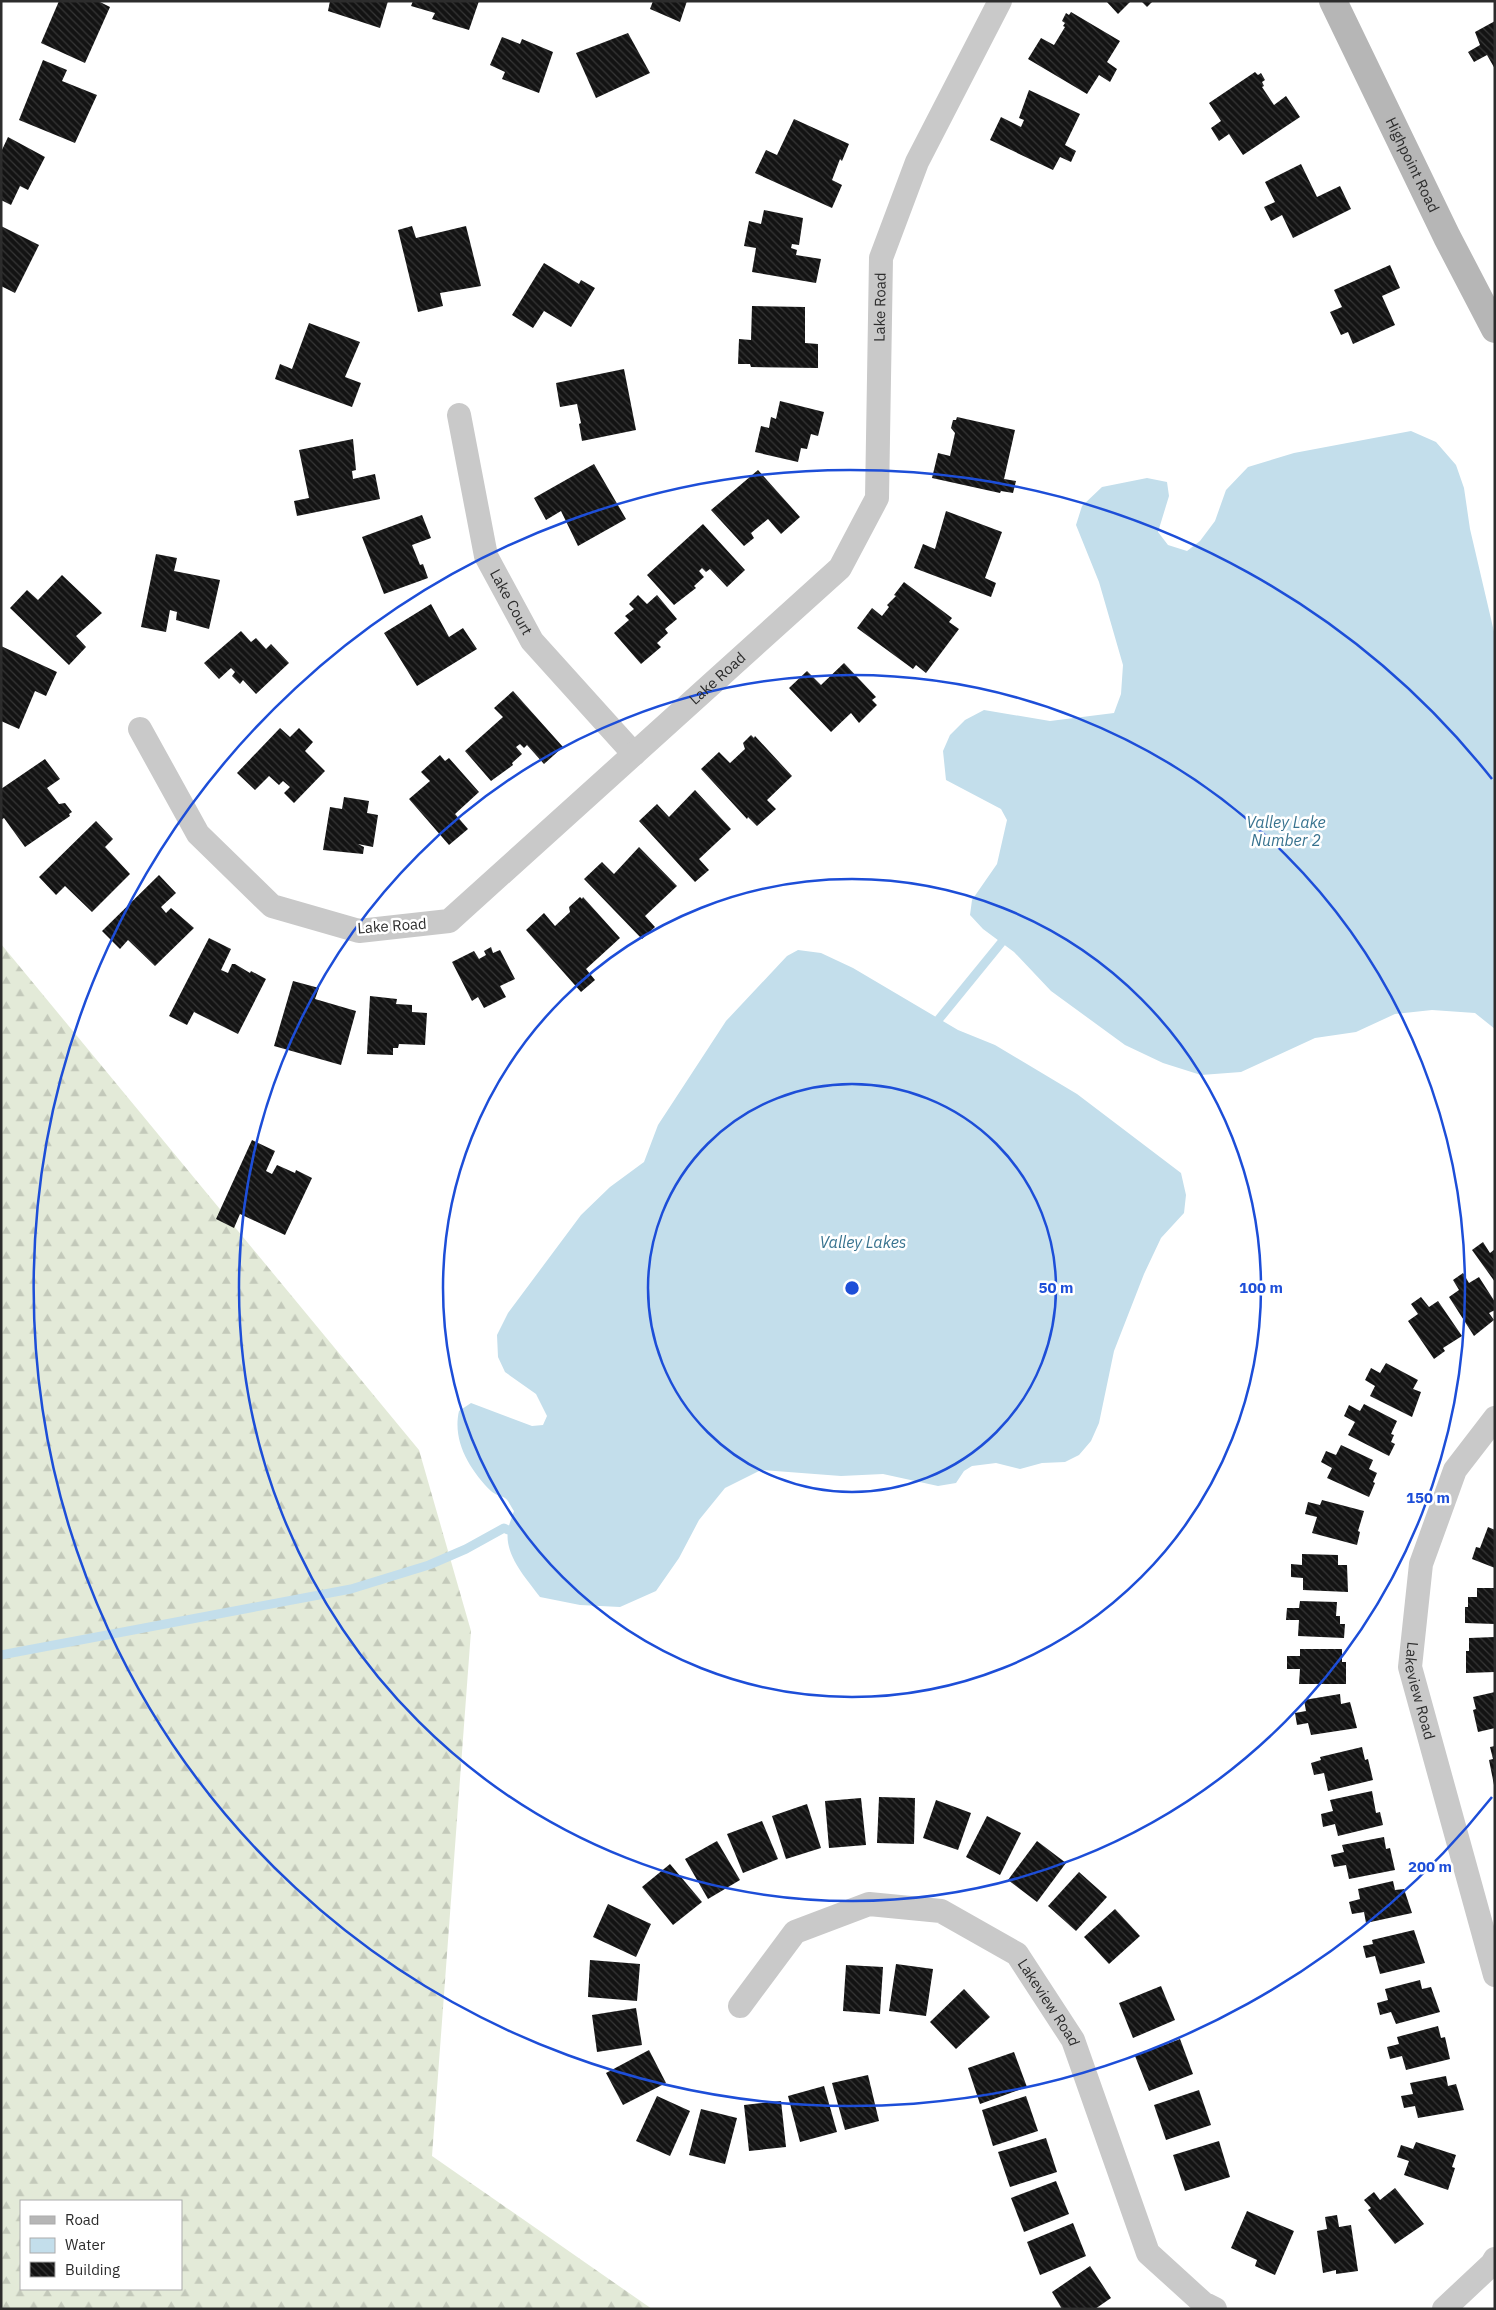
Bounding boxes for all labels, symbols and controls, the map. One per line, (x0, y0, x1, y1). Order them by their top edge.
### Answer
street label: Highpoint Road (1382, 114, 1444, 215)
street label: Lake Road (870, 272, 890, 342)
street label: Lake Court (486, 566, 537, 638)
street label: Lake Road (685, 648, 749, 709)
water label: Valley Lake Number 2 (1246, 812, 1326, 850)
street label: Lake Road (357, 914, 427, 937)
water label: Valley Lakes (820, 1232, 906, 1252)
text: 50 m (1039, 1278, 1073, 1297)
text: 100 m (1239, 1278, 1283, 1297)
centre of rings (843, 1279, 861, 1297)
text: 150 m (1406, 1488, 1450, 1507)
street label: Lakeview Road (1401, 1641, 1440, 1742)
text: 200 m (1408, 1857, 1452, 1876)
street label: Lakeview Road (1014, 1955, 1084, 2048)
legend (20, 2200, 182, 2290)
text: Road (65, 2210, 100, 2229)
text: Water (65, 2235, 106, 2254)
text: Building (65, 2260, 120, 2279)

